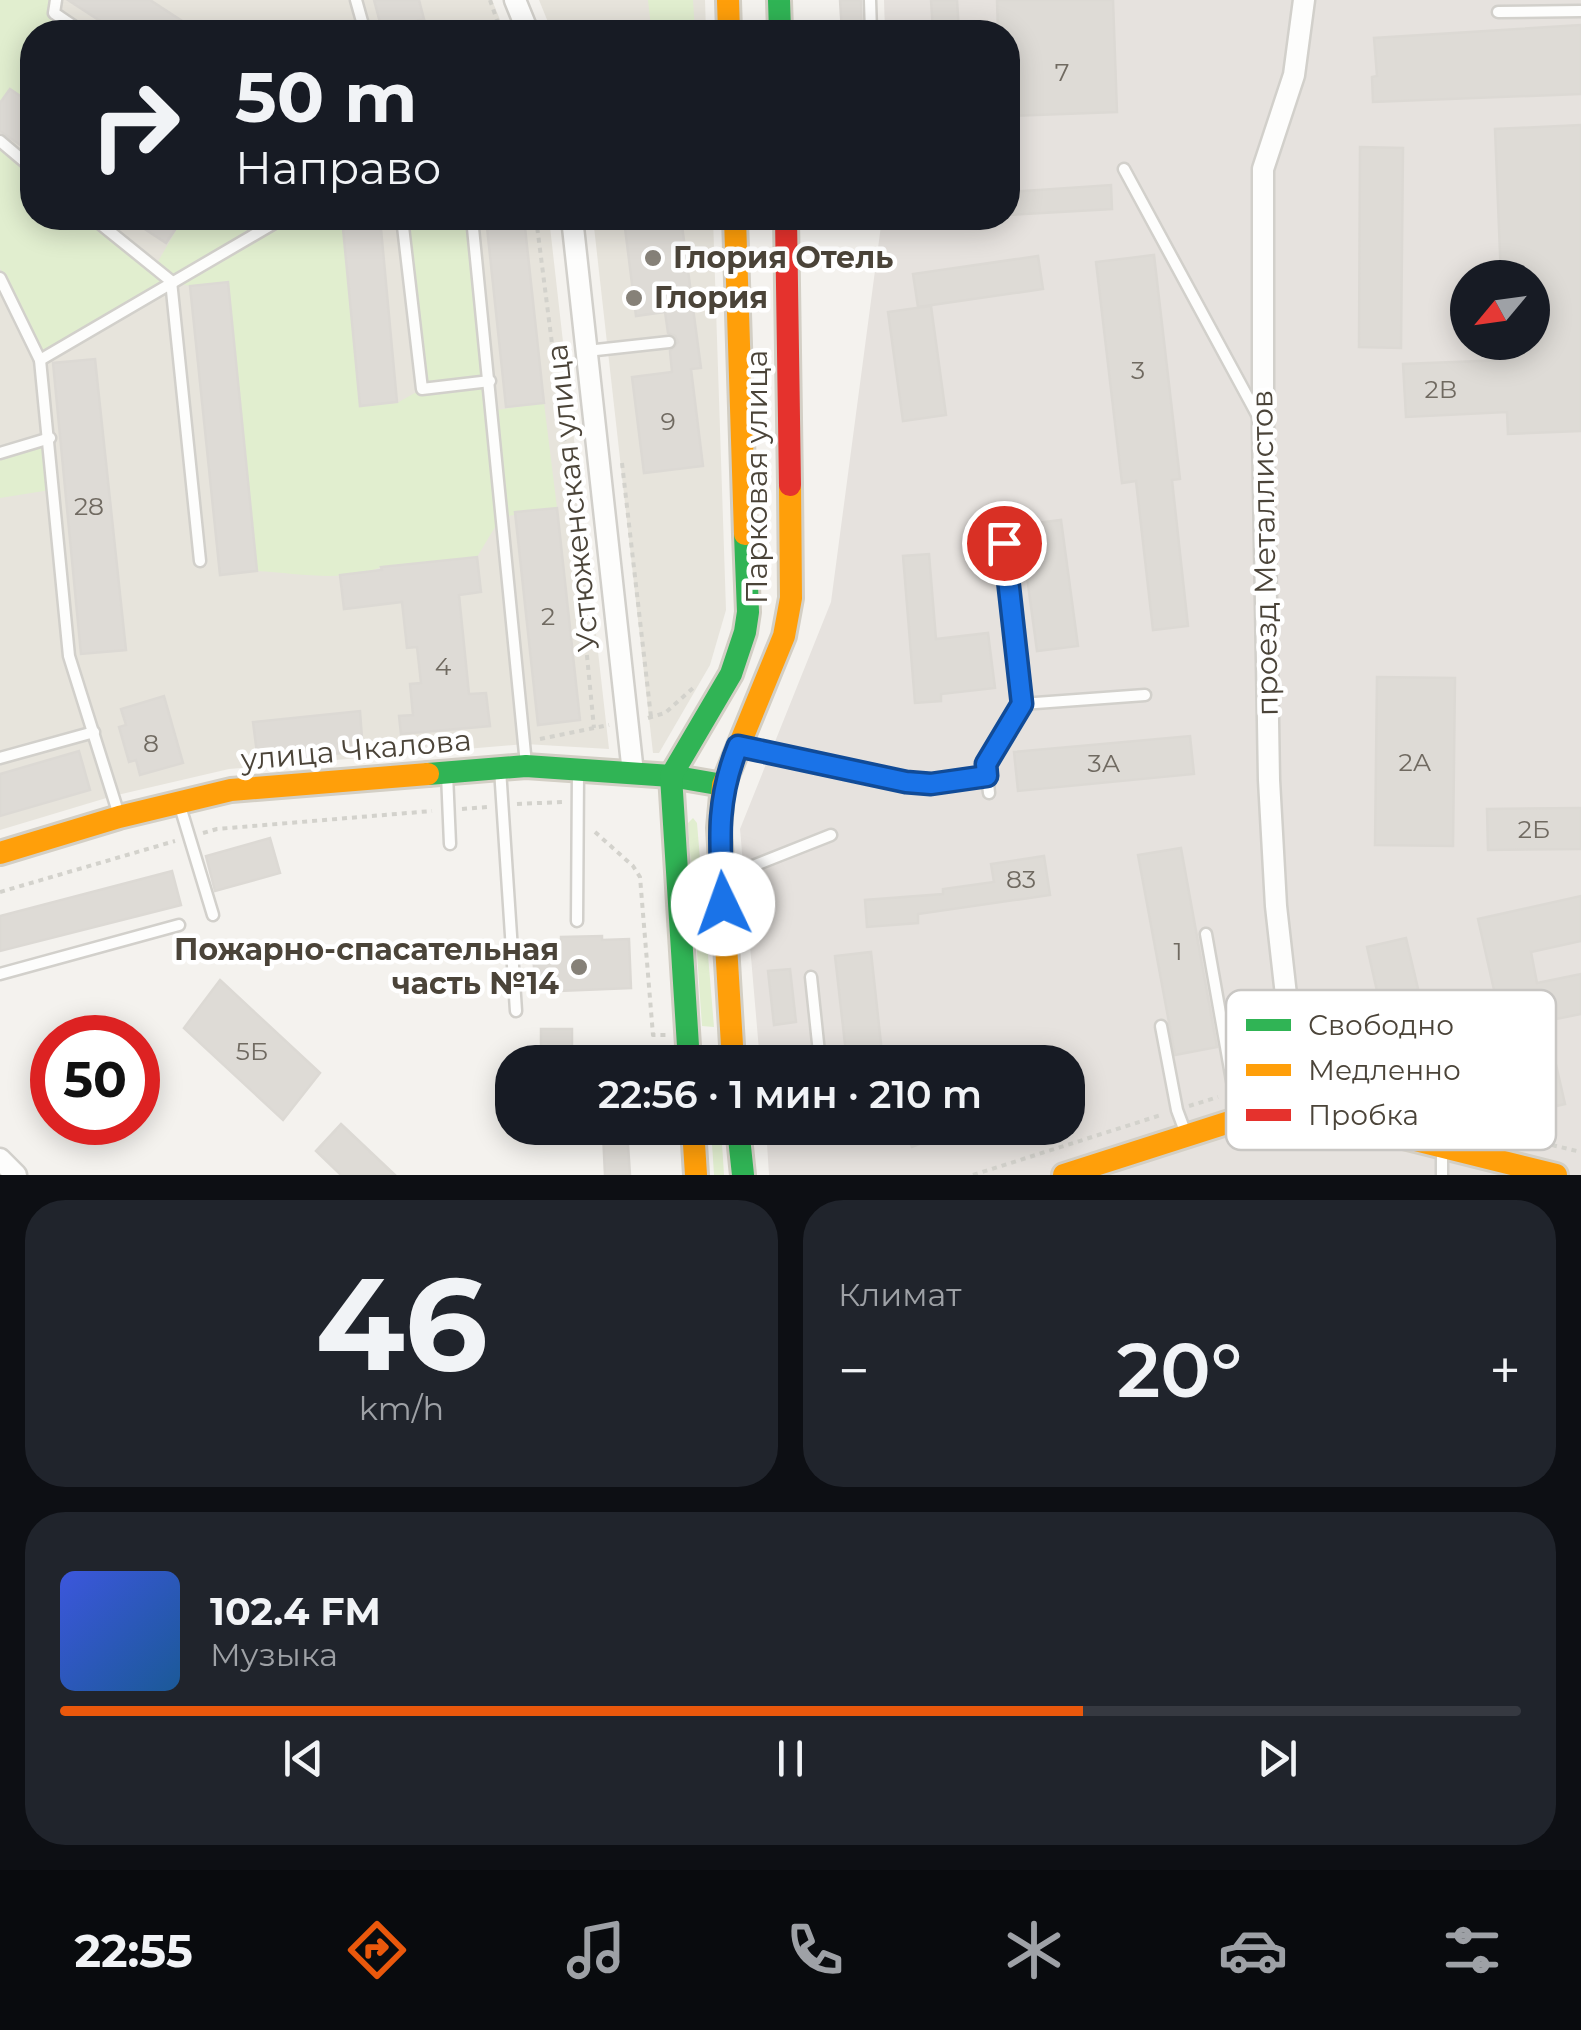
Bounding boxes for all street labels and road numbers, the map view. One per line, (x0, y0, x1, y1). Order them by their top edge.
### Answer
street label: Устюженская улица (538, 342, 607, 654)
street label: Парковая улица (738, 350, 775, 604)
street label: проезд Металлистов (1243, 390, 1286, 716)
street label: улица Чкалова (238, 721, 473, 778)

